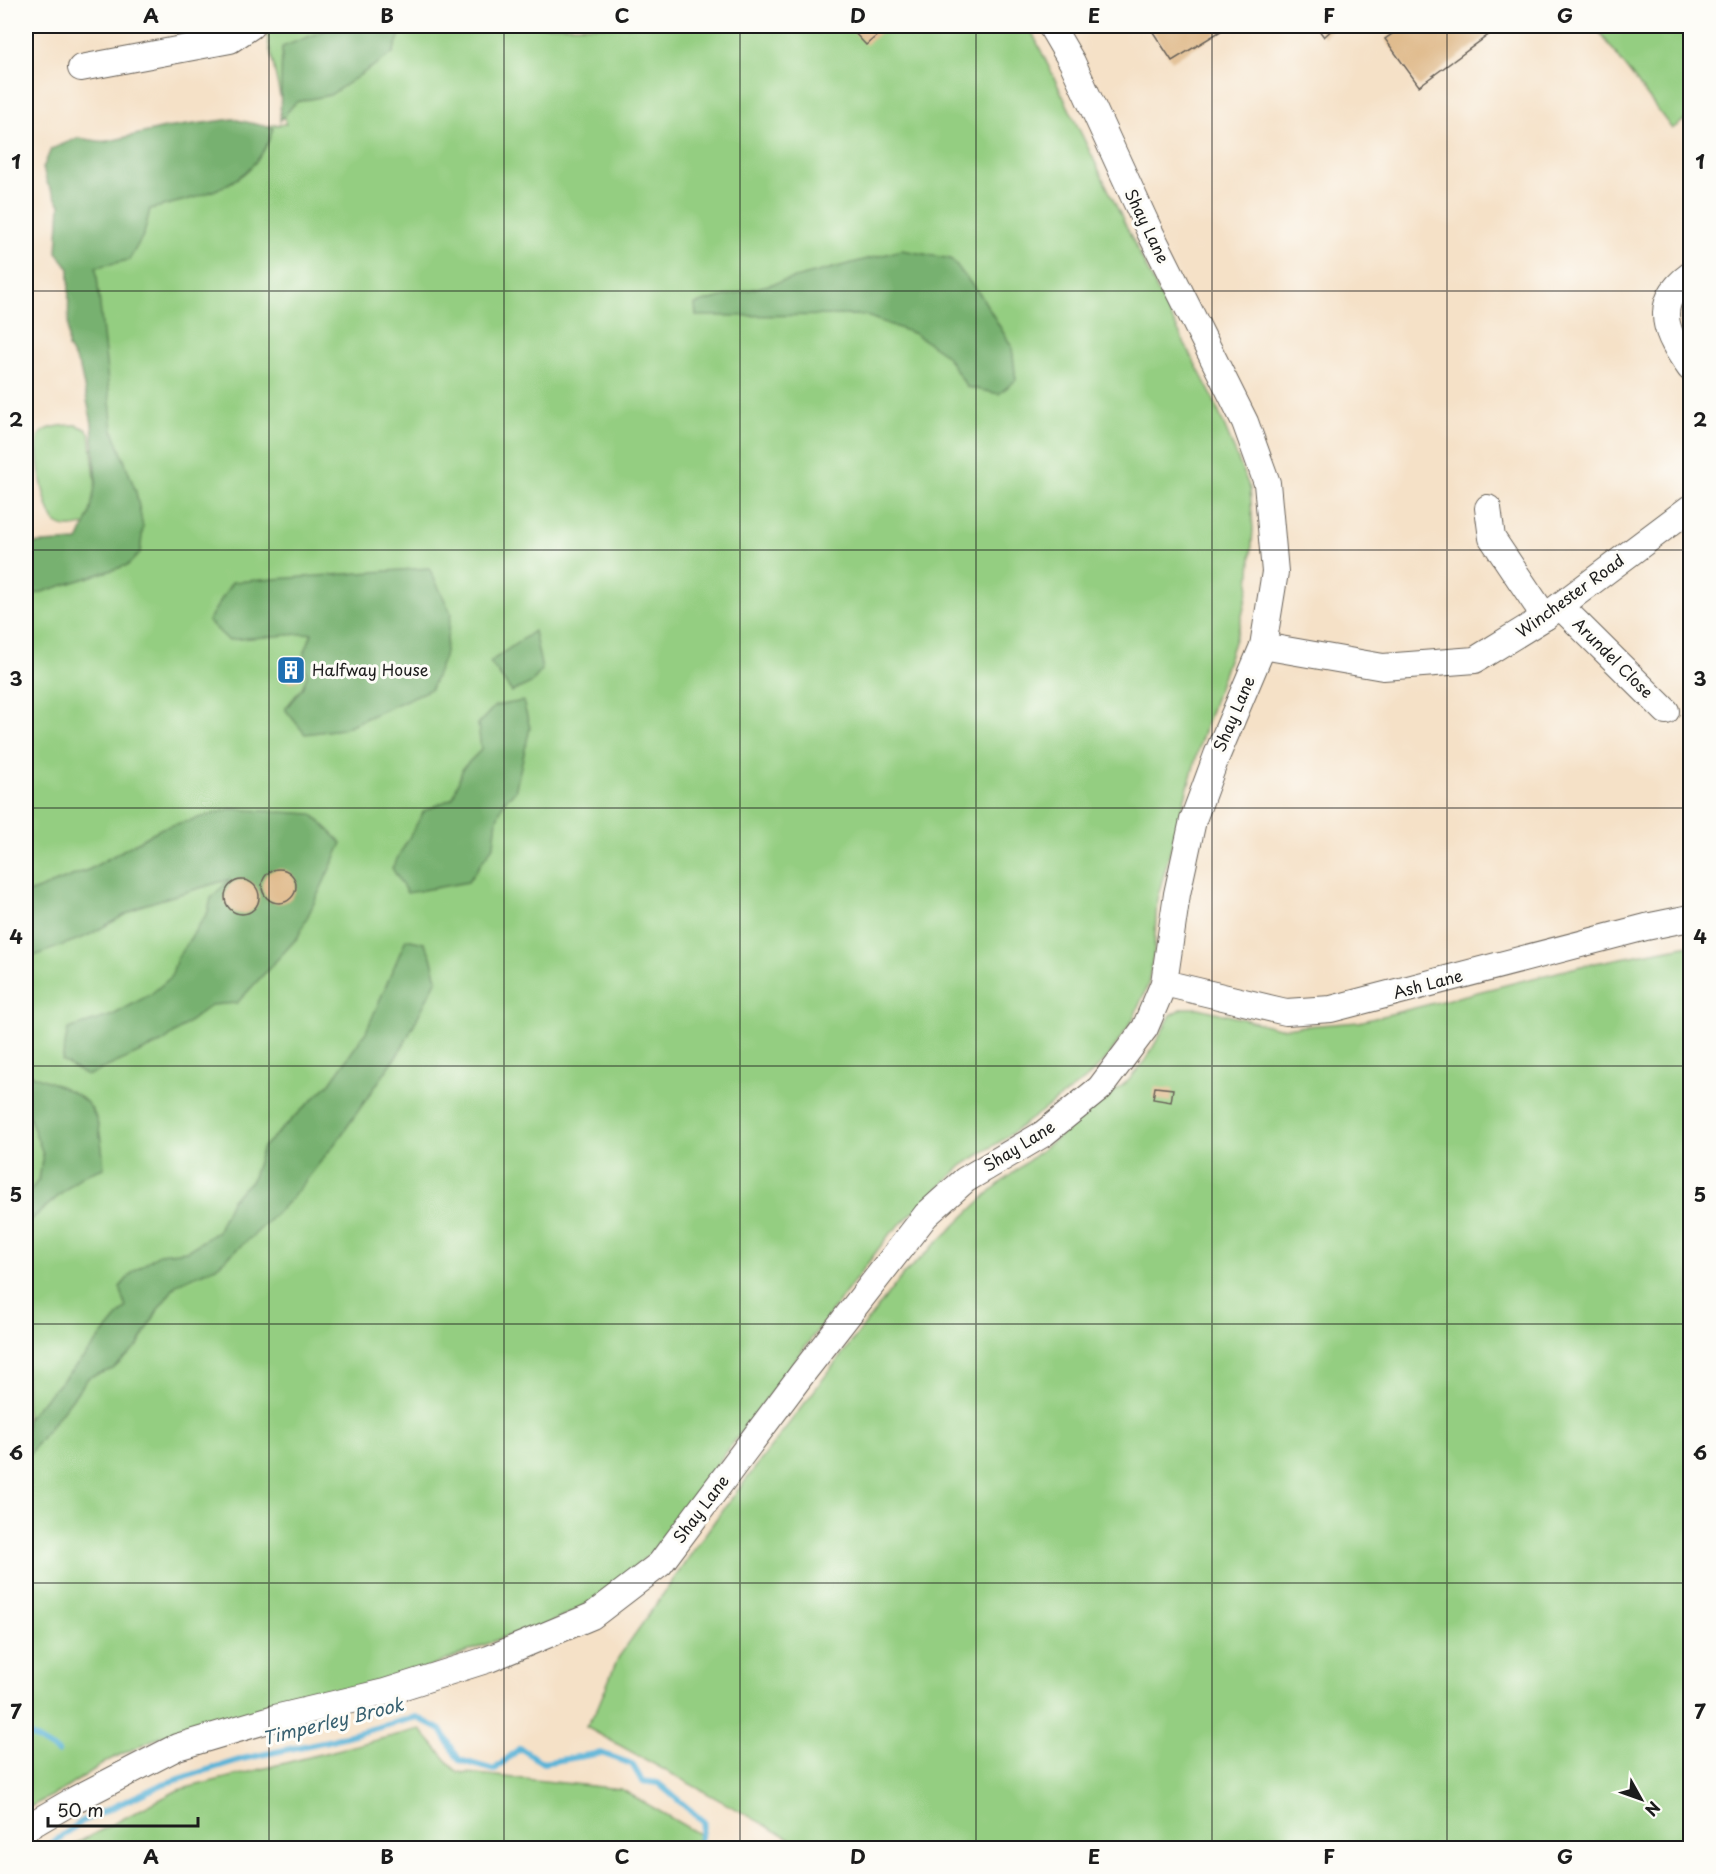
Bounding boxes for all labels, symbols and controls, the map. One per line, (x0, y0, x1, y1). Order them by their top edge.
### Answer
text: A (143, 0, 159, 30)
text: B (380, 0, 394, 30)
text: C (614, 0, 630, 30)
text: D (850, 0, 866, 30)
text: E (1088, 0, 1100, 30)
text: F (1323, 0, 1335, 30)
text: G (1557, 0, 1573, 30)
text: 1 (11, 146, 21, 176)
text: 1 (1695, 146, 1705, 176)
street label: Shay Lane (1119, 184, 1176, 267)
text: 2 (9, 404, 23, 434)
text: 2 (1693, 404, 1707, 434)
street label: Winchester Road (1510, 548, 1628, 643)
street label: Arundel Close (1568, 612, 1659, 703)
building icon: Halfway House (275, 654, 307, 686)
place label: Halfway House (312, 657, 429, 681)
text: 3 (9, 663, 23, 693)
text: 3 (1693, 663, 1707, 693)
street label: Shay Lane (1206, 672, 1260, 755)
text: 4 (9, 921, 23, 951)
text: 4 (1693, 921, 1707, 951)
street label: Ash Lane (1390, 962, 1465, 1004)
street label: Shay Lane (978, 1114, 1059, 1177)
text: 5 (10, 1179, 22, 1209)
text: 5 (1694, 1179, 1706, 1209)
text: 6 (9, 1437, 23, 1467)
text: 6 (1693, 1437, 1707, 1467)
street label: Shay Lane (666, 1469, 734, 1548)
water label: Timperley Brook (259, 1690, 407, 1751)
text: 7 (10, 1696, 22, 1726)
text: 7 (1694, 1696, 1706, 1726)
north arrow (1611, 1769, 1671, 1829)
scale bar (48, 1790, 198, 1828)
text: 50 m (57, 1796, 104, 1823)
text: N (1640, 1797, 1667, 1822)
text: A (143, 1841, 159, 1871)
text: B (380, 1841, 394, 1871)
text: C (614, 1841, 630, 1871)
text: D (850, 1841, 866, 1871)
text: E (1088, 1841, 1100, 1871)
text: F (1323, 1841, 1335, 1871)
text: G (1557, 1841, 1573, 1871)

